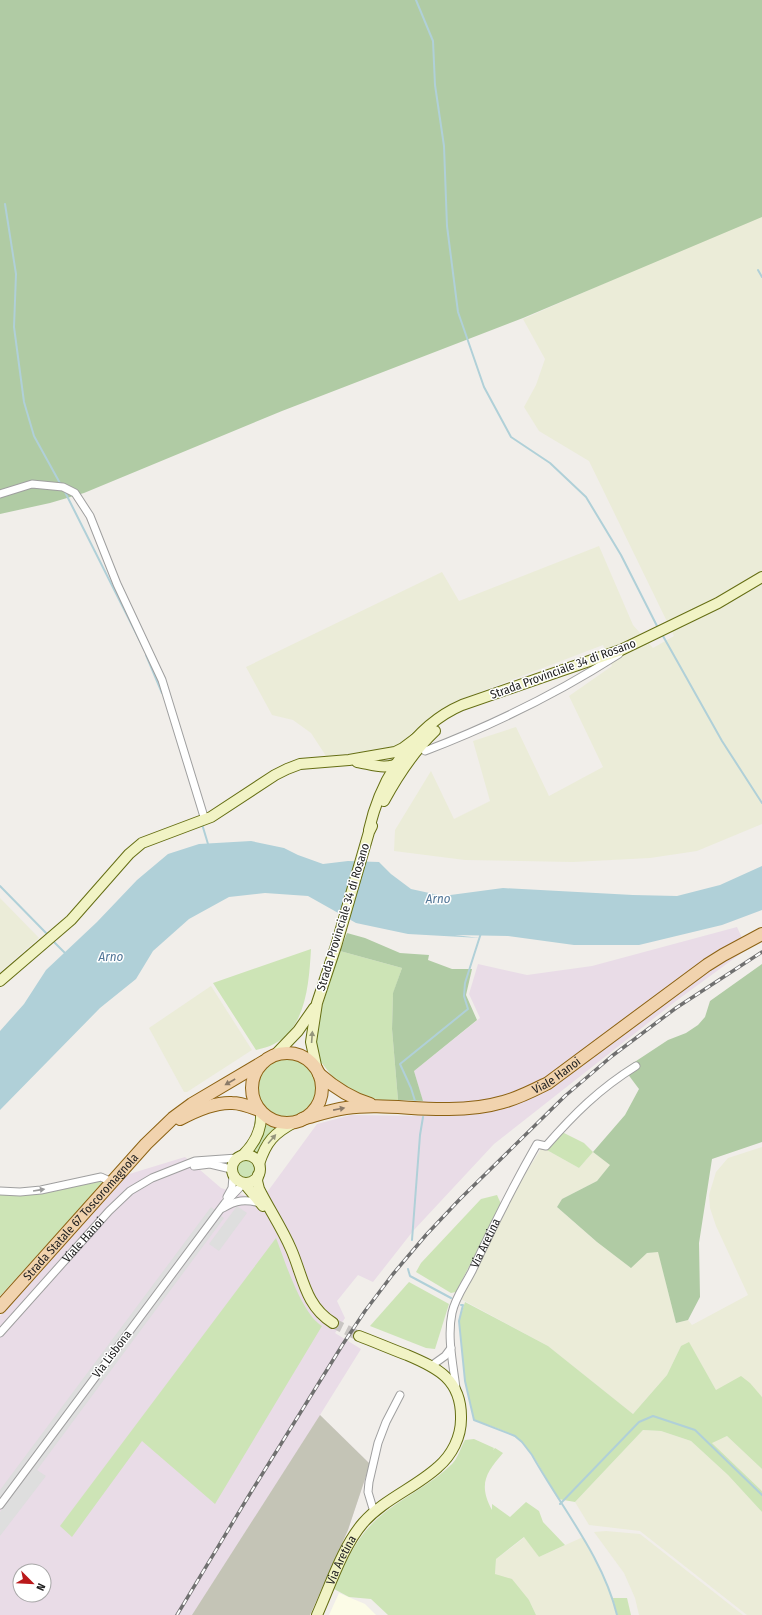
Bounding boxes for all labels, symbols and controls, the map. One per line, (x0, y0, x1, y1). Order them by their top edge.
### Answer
street label: Strada Provinciale 34 di Rosano (488, 636, 638, 702)
street label: Strada Provinciale 34 di Rosano (314, 841, 372, 993)
water label: Arno (424, 891, 451, 906)
water label: Arno (98, 949, 124, 964)
one-way arrow (308, 1031, 315, 1043)
street label: Viale Hanoi (530, 1054, 583, 1097)
one-way arrow (224, 1078, 236, 1085)
one-way arrow (333, 1106, 345, 1112)
one-way arrow (267, 1134, 276, 1144)
street label: Strada Statale 67 Toscoromagnola (20, 1151, 141, 1283)
one-way arrow (33, 1187, 45, 1193)
street label: Viale Hanoi (60, 1214, 107, 1265)
street label: Via Aretina (467, 1216, 503, 1270)
street label: Via Lisbona (89, 1327, 135, 1381)
street label: Via Aretina (323, 1533, 359, 1587)
north arrow (12, 1563, 52, 1603)
text: N (33, 1581, 48, 1593)

